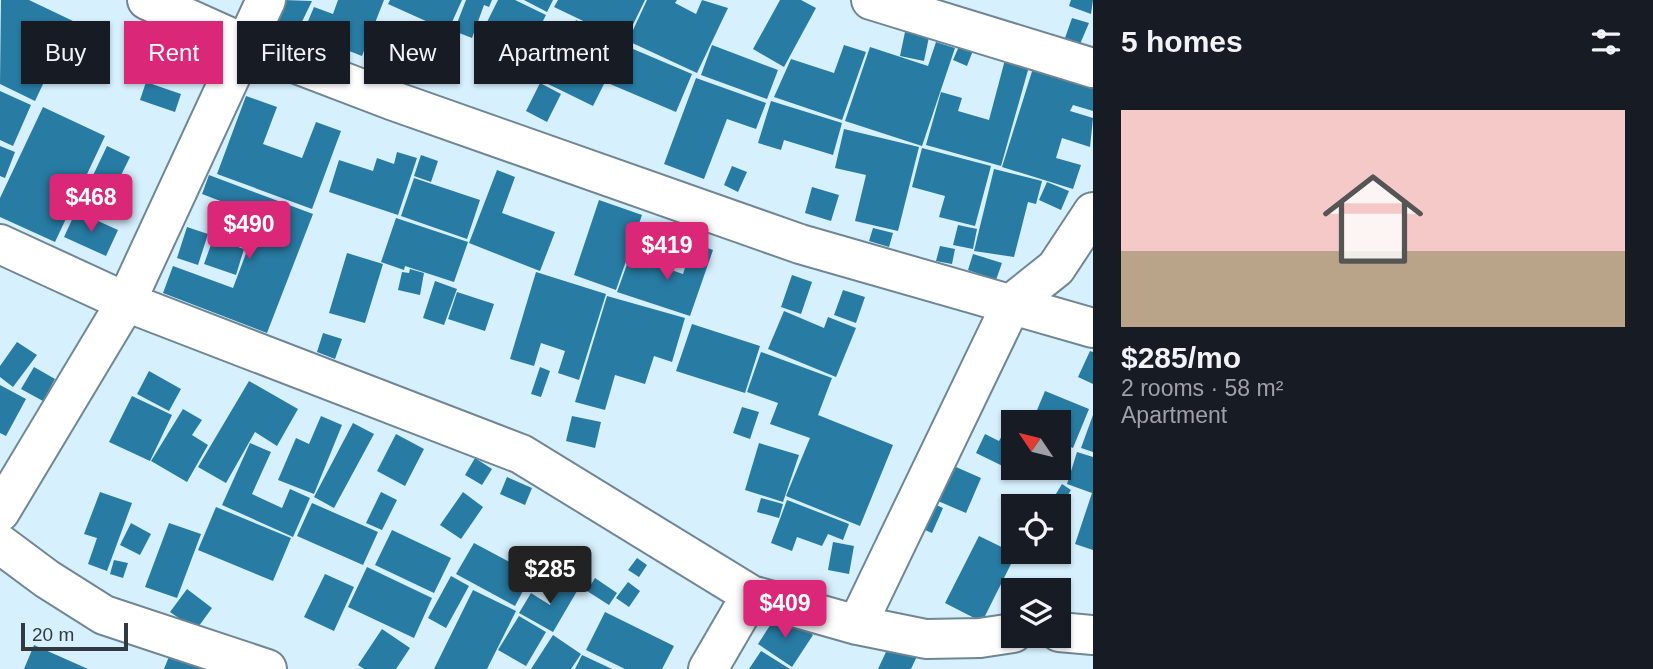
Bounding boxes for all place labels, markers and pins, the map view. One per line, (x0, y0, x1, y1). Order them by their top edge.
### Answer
pin: $468 (50, 174, 132, 234)
pin: $490 (208, 202, 290, 261)
pin: $419 (626, 222, 708, 282)
pin: $285 (509, 546, 591, 606)
pin: $409 (744, 580, 826, 640)

